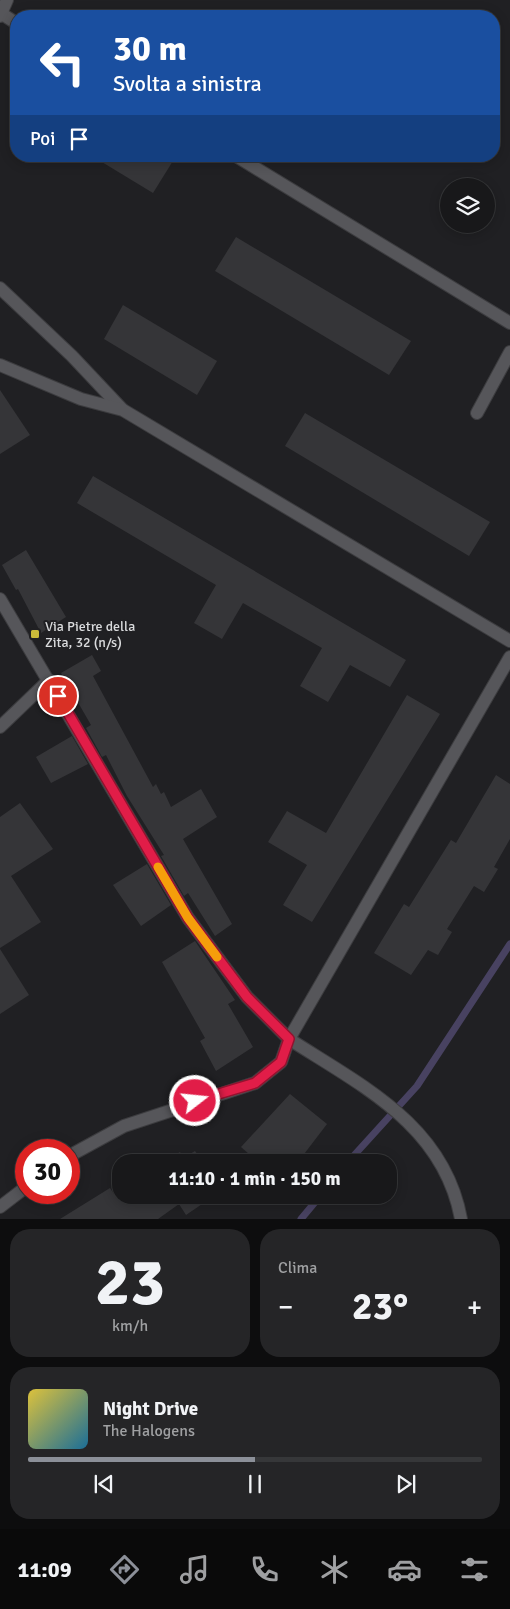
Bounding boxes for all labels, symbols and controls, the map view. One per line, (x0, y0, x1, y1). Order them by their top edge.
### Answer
text: 30 m (113, 27, 187, 70)
icon: left (30, 30, 95, 95)
text: Svolta a sinistra (113, 70, 262, 97)
icon: arrive (65, 125, 93, 153)
text: Poi (30, 127, 55, 151)
map controls (440, 178, 495, 233)
button: layers (440, 178, 495, 233)
place label: Via Pietre della Zita, 32 (n/s) (45, 618, 135, 651)
marker: Via Pietre della Zita, 32 (n/s) (29, 628, 41, 640)
pin (37, 675, 79, 717)
icon: arrive (44, 682, 72, 710)
position arrow (168, 1074, 220, 1126)
speed limit sign: 30 (15, 1139, 80, 1204)
text: 11:10 · 1 min · 150 m (168, 1167, 341, 1191)
text: 23 (95, 1243, 165, 1323)
text: Clima (278, 1258, 317, 1278)
text: 23° (352, 1283, 408, 1330)
text: − (278, 1290, 293, 1324)
text: + (467, 1290, 482, 1324)
text: km/h (112, 1316, 148, 1336)
text: Night Drive (103, 1397, 198, 1421)
text: The Halogens (103, 1421, 195, 1441)
icon: previous (90, 1470, 118, 1498)
icon: pause (241, 1470, 269, 1498)
icon: next (392, 1470, 420, 1498)
icon: directions (107, 1552, 142, 1587)
icon: music (177, 1552, 212, 1587)
icon: phone (247, 1552, 282, 1587)
icon: climate (317, 1552, 352, 1587)
icon: car (387, 1552, 422, 1587)
icon: filters (457, 1552, 492, 1587)
text: 11:09 (18, 1556, 72, 1583)

